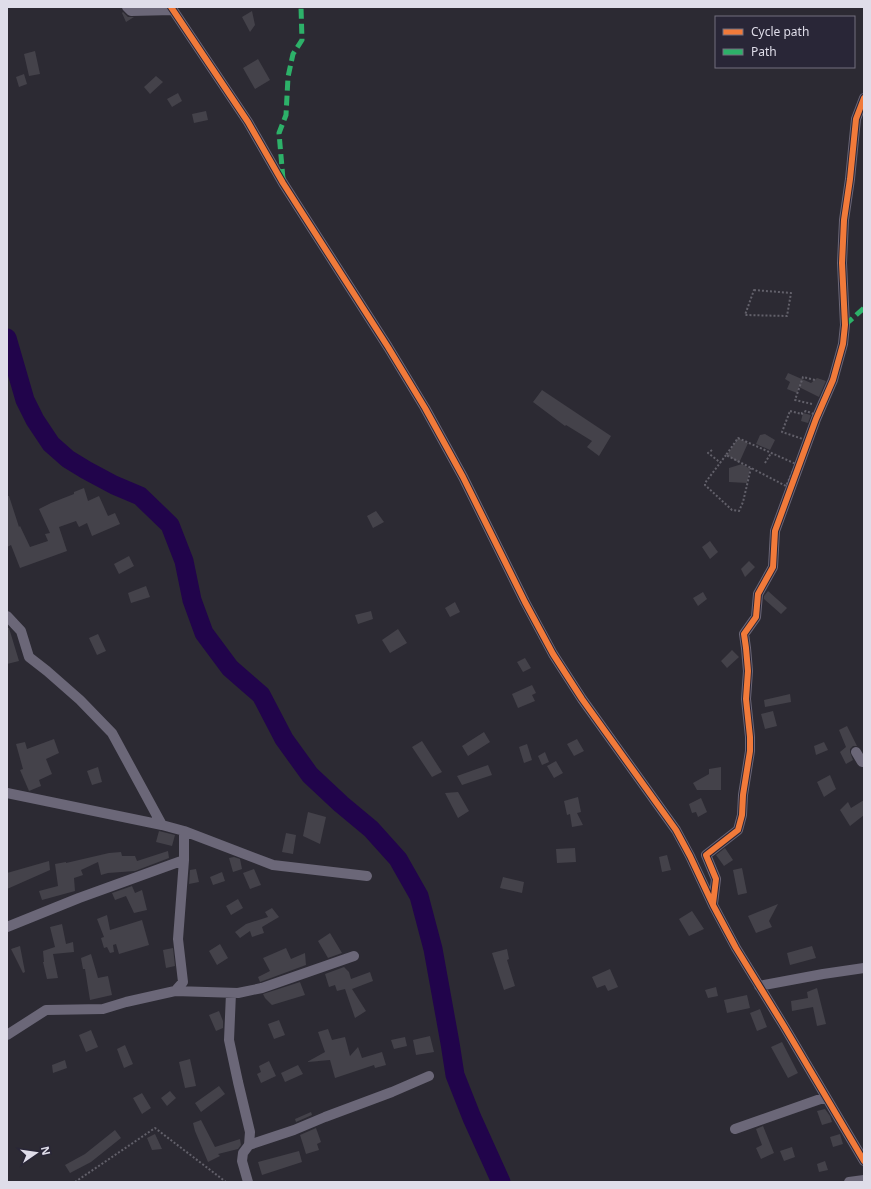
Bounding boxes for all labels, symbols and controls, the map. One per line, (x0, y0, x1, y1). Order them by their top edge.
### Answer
legend (715, 16, 855, 68)
text: Cycle path (751, 23, 809, 40)
text: Path (751, 43, 777, 60)
north arrow (16, 1133, 56, 1173)
text: N (38, 1145, 55, 1157)

